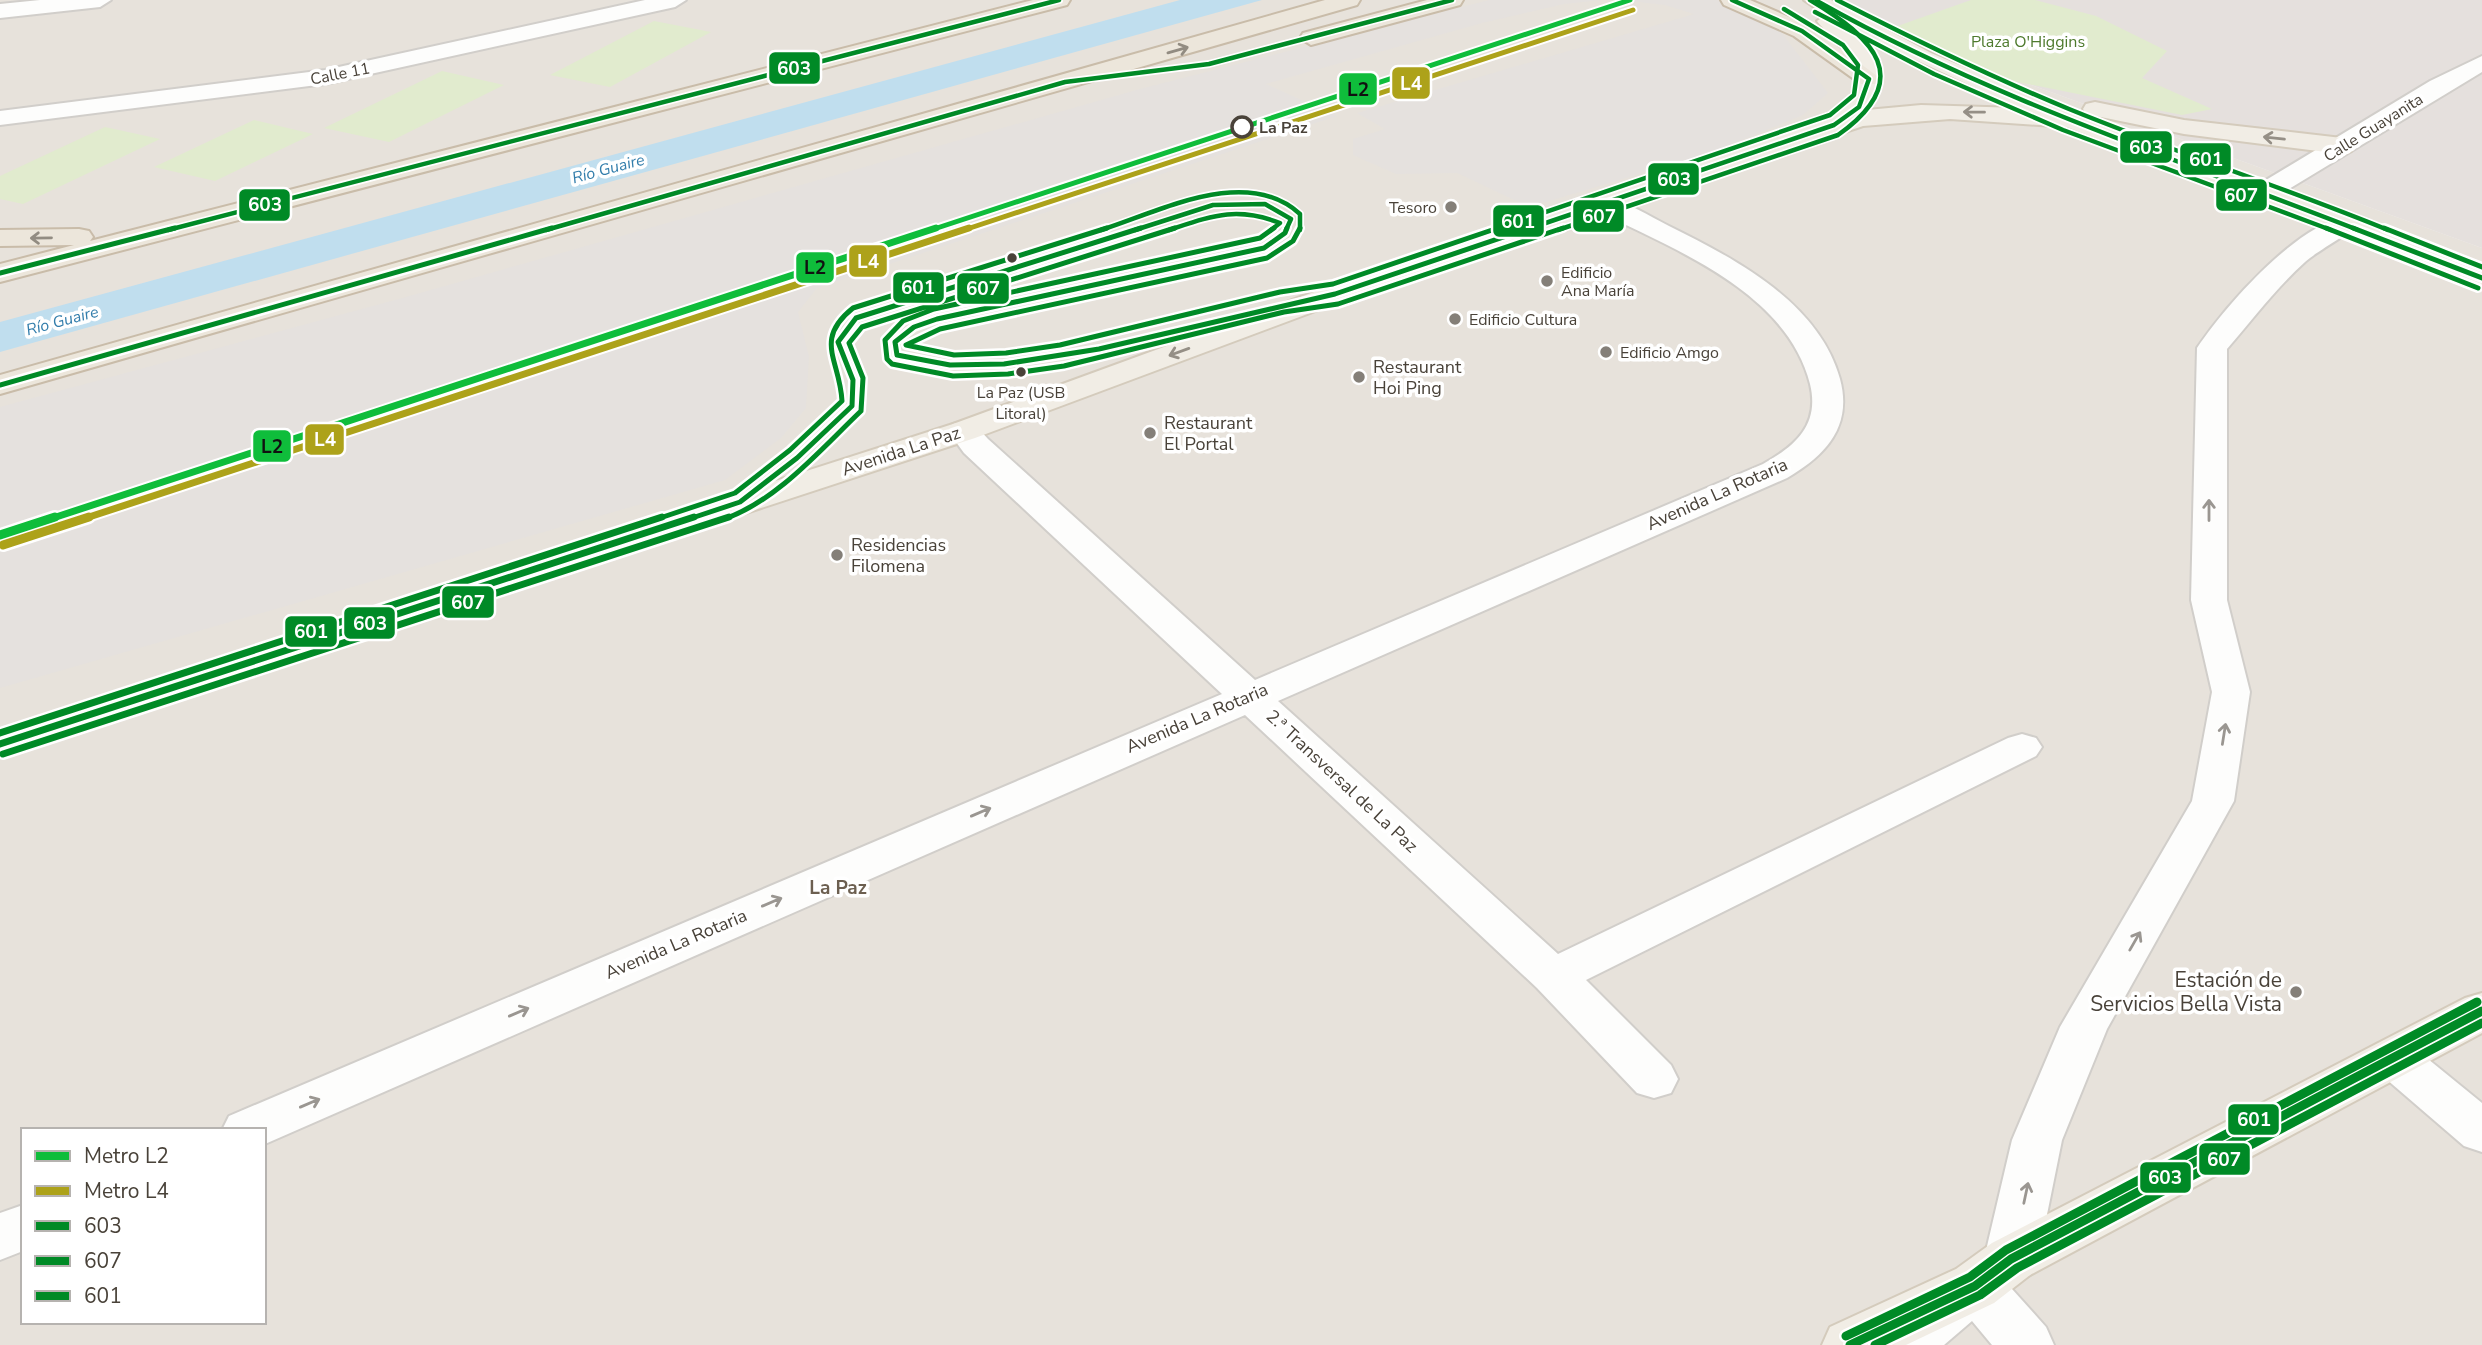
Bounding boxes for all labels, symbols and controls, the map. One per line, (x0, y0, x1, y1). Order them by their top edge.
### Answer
park label: Plaza O'Higgins (1971, 31, 2085, 53)
one-way arrow (1166, 42, 1188, 55)
line badge: 603 (768, 51, 821, 85)
text: 603 (777, 56, 811, 82)
street label: Calle 11 (309, 57, 372, 91)
line badge: L4 (1391, 66, 1431, 100)
text: L4 (1400, 71, 1422, 97)
line badge: L2 (1338, 72, 1378, 106)
text: L2 (1347, 77, 1369, 103)
street label: Calle Guayanita (2320, 88, 2427, 167)
one-way arrow (1963, 105, 1986, 119)
marker: La Paz (1231, 116, 1253, 138)
place label: La Paz (1259, 117, 1308, 139)
line badge: 603 (2119, 130, 2173, 164)
one-way arrow (2263, 132, 2286, 145)
text: 603 (2129, 135, 2163, 161)
line badge: 601 (2179, 142, 2232, 176)
text: 601 (2189, 147, 2223, 173)
water label: Río Guaire (569, 149, 647, 189)
line badge: 603 (1647, 162, 1700, 196)
text: 603 (1657, 167, 1691, 193)
line badge: 607 (2215, 178, 2268, 212)
text: 607 (2224, 183, 2258, 209)
line badge: 603 (238, 188, 291, 222)
text: 603 (248, 192, 282, 218)
place label: Tesoro (1389, 197, 1437, 219)
marker: Tesoro (1443, 199, 1459, 215)
line badge: 607 (1572, 199, 1625, 233)
line badge: 601 (1492, 204, 1545, 238)
text: 607 (1582, 204, 1616, 230)
text: 601 (1501, 209, 1535, 235)
one-way arrow (30, 231, 53, 245)
line badge: L4 (848, 244, 888, 278)
text: L4 (857, 249, 879, 275)
line badge: L2 (795, 251, 835, 284)
unlabelled marker (1005, 251, 1019, 265)
text: L2 (804, 255, 826, 281)
place label: Edificio Ana María (1561, 262, 1634, 302)
line badge: 601 (892, 271, 945, 304)
line badge: 607 (956, 272, 1010, 305)
marker: Edificio Ana María (1539, 273, 1555, 289)
text: 601 (901, 275, 935, 301)
text: 607 (966, 276, 1000, 302)
water label: Río Guaire (23, 301, 101, 341)
place label: Edificio Cultura (1469, 309, 1577, 331)
marker: Edificio Cultura (1447, 311, 1463, 327)
place label: Edificio Amgo (1620, 342, 1719, 364)
marker: Edificio Amgo (1598, 344, 1614, 360)
one-way arrow (1168, 347, 1190, 359)
place label: Restaurant Hoi Ping (1373, 355, 1462, 400)
marker: La Paz (USB Litoral) (1014, 365, 1028, 379)
marker: Restaurant Hoi Ping (1351, 369, 1367, 385)
place label: La Paz (USB Litoral) (977, 382, 1065, 425)
place label: Restaurant El Portal (1164, 411, 1253, 456)
street label: Avenida La Paz (839, 421, 963, 481)
line badge: L4 (304, 423, 345, 456)
marker: Restaurant El Portal (1142, 425, 1158, 441)
text: L4 (314, 427, 336, 453)
line badge: L2 (252, 429, 292, 463)
text: L2 (261, 434, 283, 460)
street label: Avenida La Rotaria (1643, 452, 1791, 536)
one-way arrow (2202, 499, 2216, 522)
place label: Residencias Filomena (851, 533, 946, 578)
marker: Residencias Filomena (829, 547, 845, 563)
line badge: 607 (441, 585, 495, 619)
text: 607 (451, 590, 485, 616)
line badge: 603 (343, 606, 396, 640)
text: 603 (353, 611, 387, 637)
line badge: 601 (284, 615, 338, 648)
text: 601 (294, 619, 328, 645)
street label: Avenida La Rotaria (1122, 677, 1272, 759)
street label: 2.ª Transversal de La Paz (1261, 704, 1423, 858)
one-way arrow (2218, 724, 2231, 746)
one-way arrow (970, 805, 991, 818)
district label: La Paz (809, 875, 867, 901)
one-way arrow (761, 895, 783, 908)
street label: Avenida La Rotaria (601, 903, 751, 985)
one-way arrow (2128, 931, 2142, 951)
place label: Estación de Servicios Bella Vista (2090, 966, 2282, 1018)
marker: Estación de Servicios Bella Vista (2288, 984, 2304, 1000)
one-way arrow (507, 1005, 529, 1018)
one-way arrow (299, 1095, 320, 1108)
line badge: 601 (2227, 1103, 2280, 1136)
text: 601 (2237, 1107, 2271, 1133)
legend (21, 1128, 266, 1324)
text: Metro L2 (84, 1142, 169, 1170)
line badge: 607 (2198, 1142, 2251, 1176)
text: 607 (2207, 1147, 2241, 1173)
line badge: 603 (2139, 1161, 2192, 1194)
text: 603 (2148, 1165, 2182, 1191)
text: Metro L4 (84, 1177, 169, 1205)
one-way arrow (2019, 1182, 2033, 1205)
text: 603 (84, 1212, 122, 1240)
text: 607 (84, 1247, 122, 1275)
text: 601 (84, 1282, 122, 1310)

